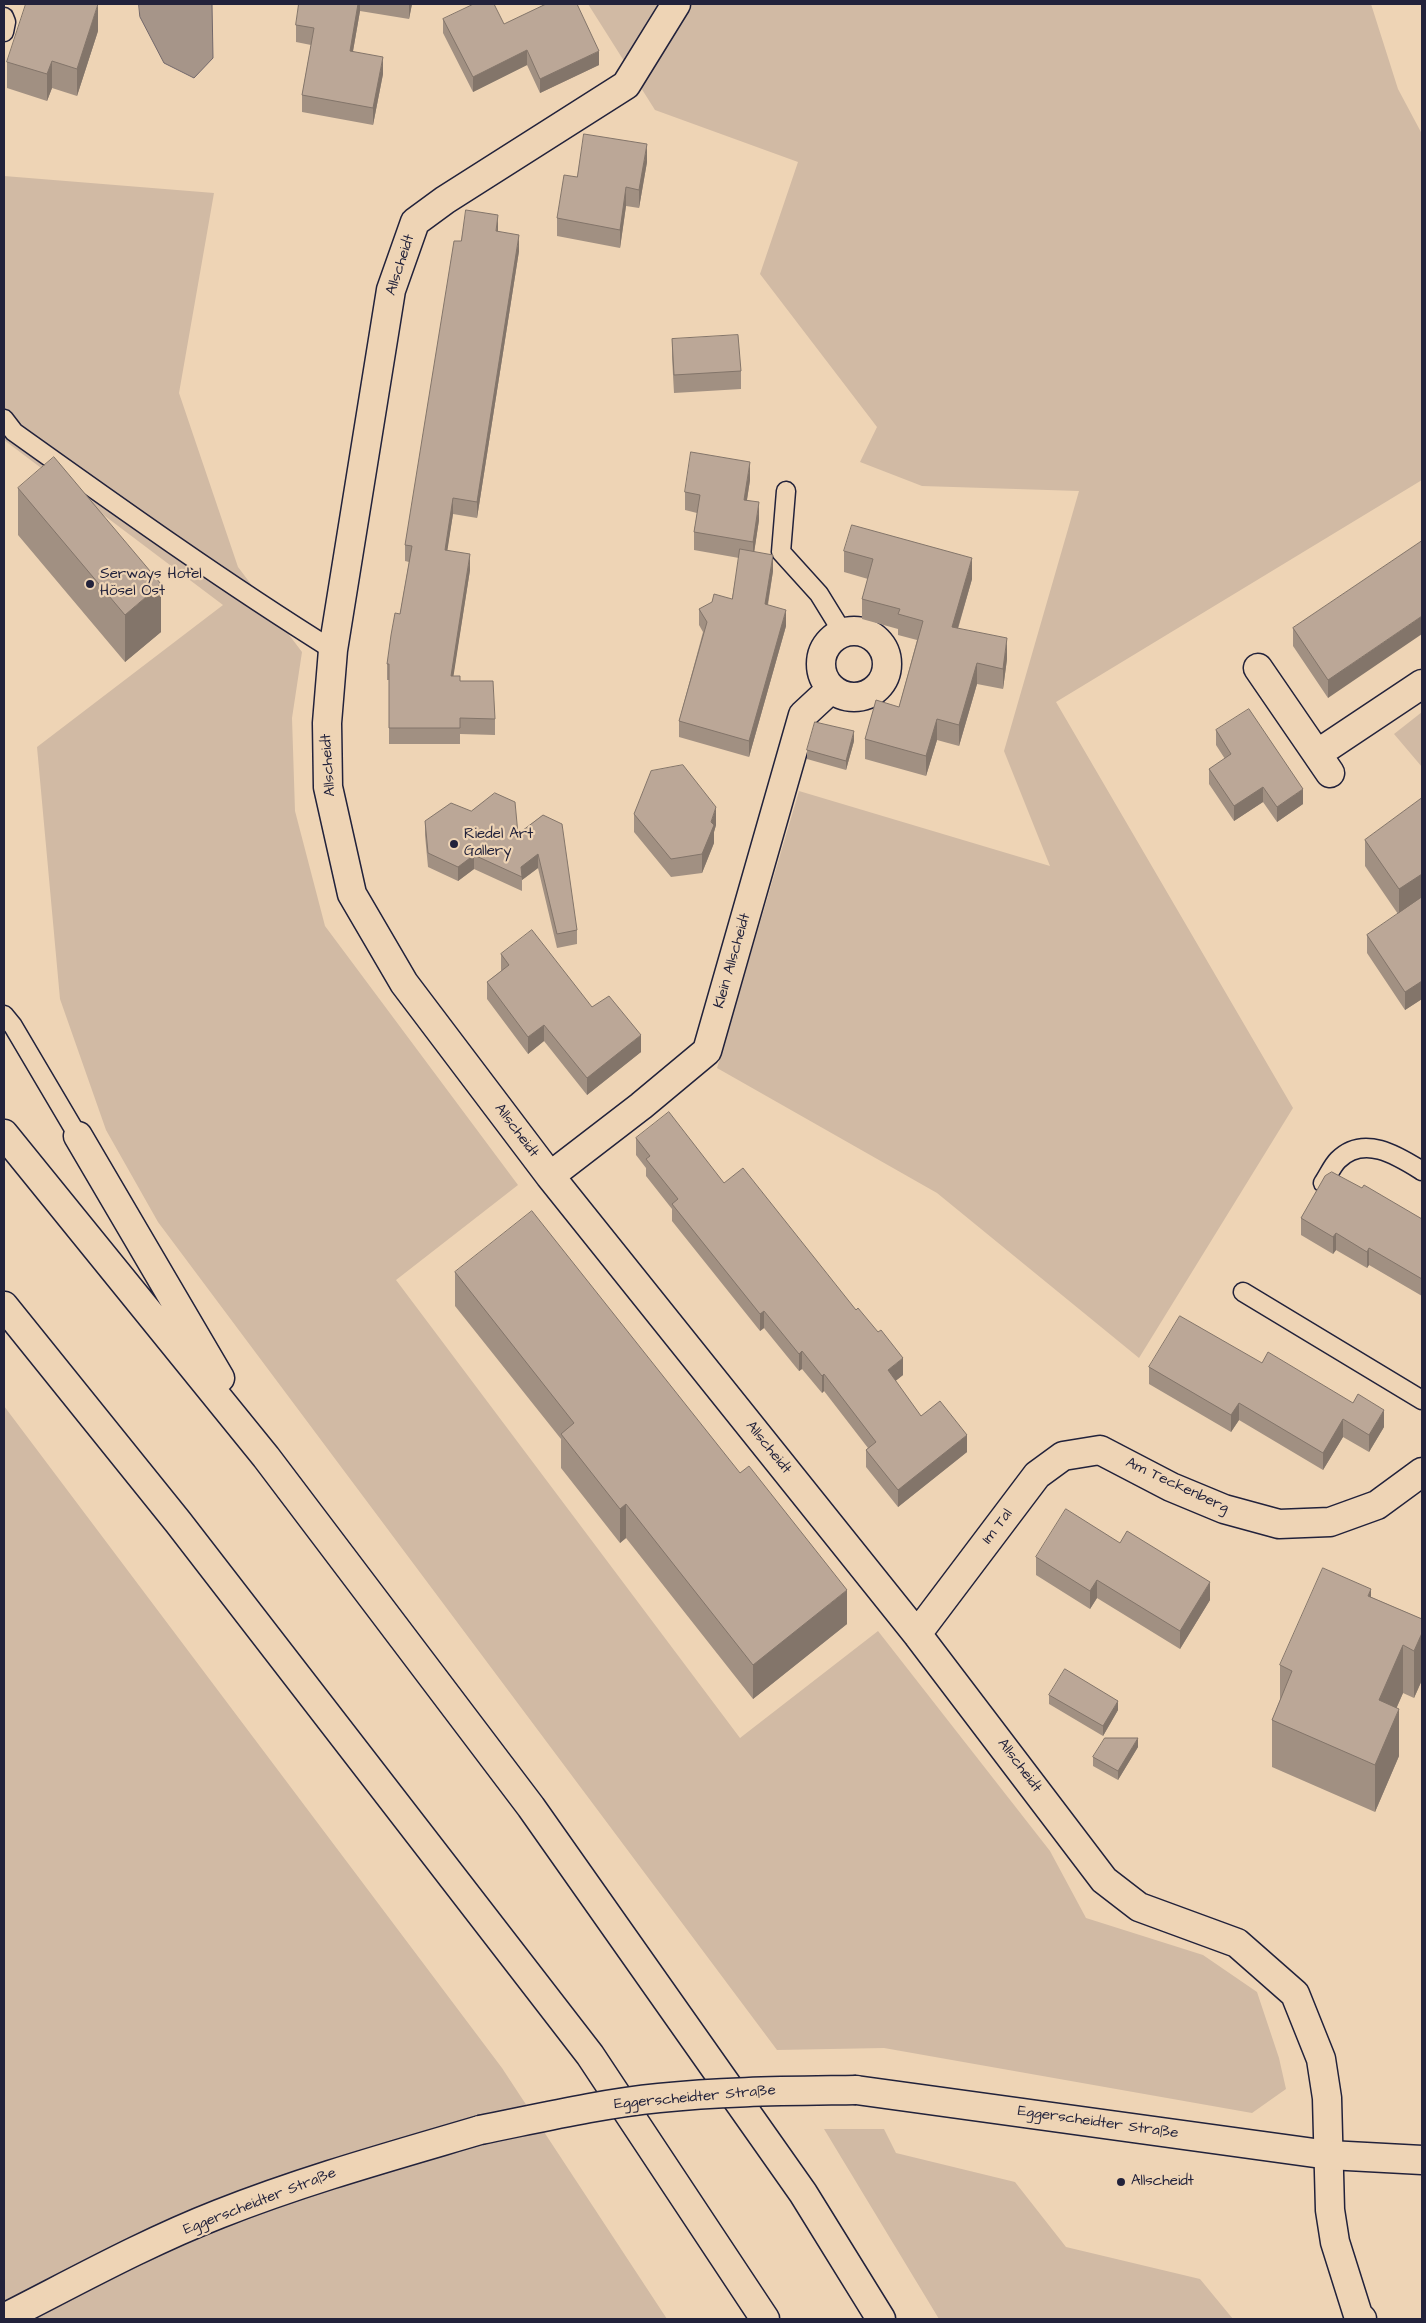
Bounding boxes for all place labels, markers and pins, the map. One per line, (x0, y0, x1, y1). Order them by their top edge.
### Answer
place label: Serways Hotel Hösel Ost (100, 566, 202, 601)
marker: Serways Hotel Hösel Ost (84, 578, 96, 590)
place label: Riedel Art Gallery (464, 826, 533, 861)
marker: Riedel Art Gallery (448, 838, 460, 850)
place label: Allscheidt (1131, 2173, 1194, 2191)
marker: Allscheidt (1115, 2176, 1127, 2188)

